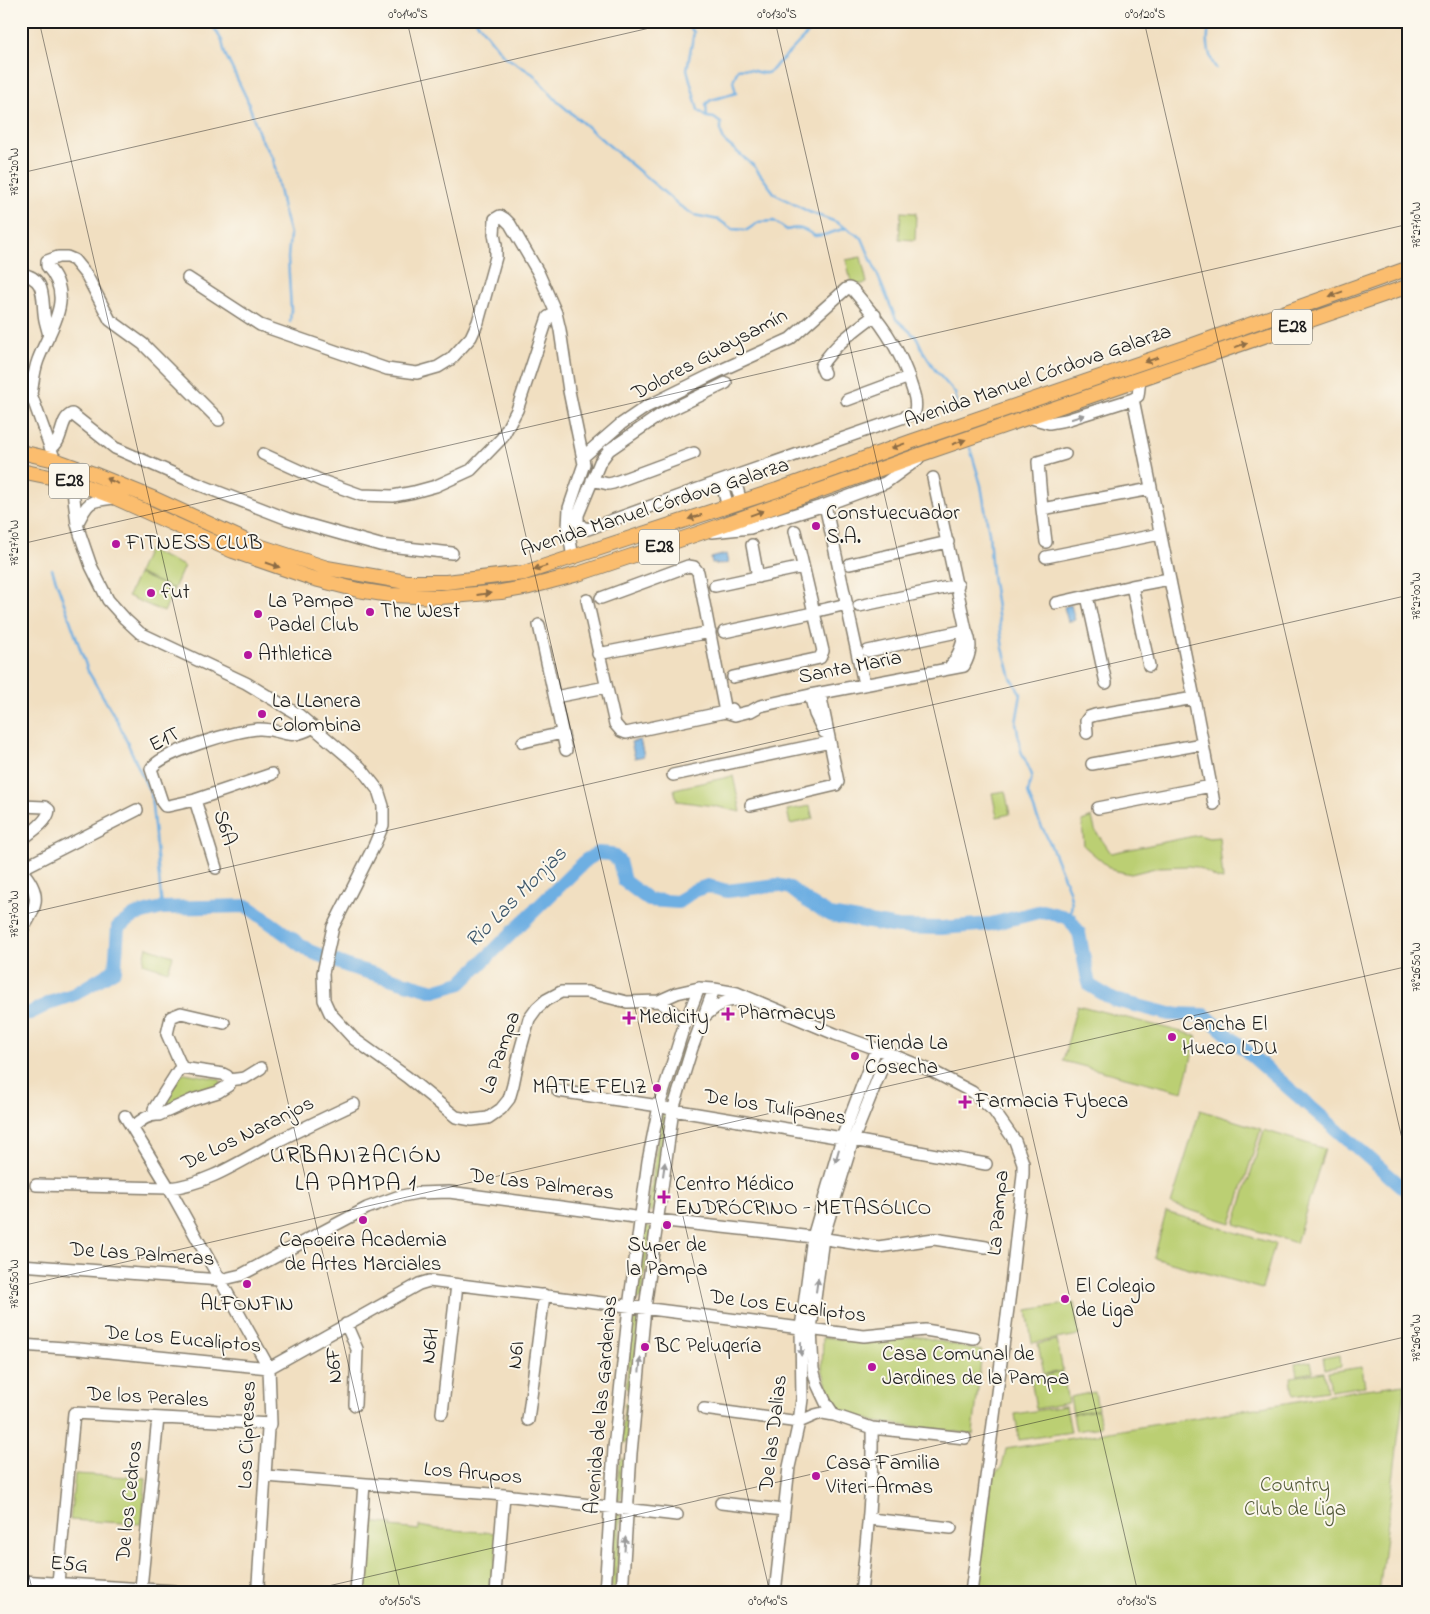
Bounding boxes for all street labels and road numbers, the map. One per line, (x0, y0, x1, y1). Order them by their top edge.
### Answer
street label: Dolores Guaysamín (626, 301, 794, 411)
road number: E28 (1272, 310, 1312, 344)
street label: Avenida Manuel Córdova Galarza (900, 317, 1176, 437)
street label: Avenida Manuel Córdova Galarza (517, 450, 793, 566)
road number: E28 (49, 464, 89, 498)
road number: E28 (639, 530, 679, 564)
street label: Santa Maria (796, 643, 904, 693)
street label: E1T (144, 719, 186, 761)
street label: S6A (204, 807, 244, 849)
street label: La Pampa (473, 1008, 529, 1098)
street label: De los Tulipanes (701, 1082, 848, 1134)
street label: De Los Naranjos (176, 1089, 319, 1180)
street label: De Las Palmeras (467, 1161, 616, 1209)
street label: La Pampa (980, 1169, 1018, 1257)
street label: De Las Palmeras (68, 1235, 215, 1275)
street label: De Los Eucaliptos (707, 1282, 868, 1331)
street label: Avenida de las Gardenias (578, 1294, 626, 1516)
street label: De Los Eucaliptos (102, 1318, 263, 1362)
street label: N6H (414, 1326, 448, 1366)
street label: N6I (500, 1339, 534, 1371)
street label: N6F (319, 1345, 351, 1385)
street label: De las Dalias (752, 1373, 796, 1494)
street label: De los Perales (85, 1380, 210, 1416)
street label: Los Cipreses (231, 1380, 265, 1490)
street label: De los Cedros (109, 1439, 151, 1564)
street label: Los Arupos (422, 1455, 524, 1493)
street label: E5G (49, 1549, 89, 1581)

